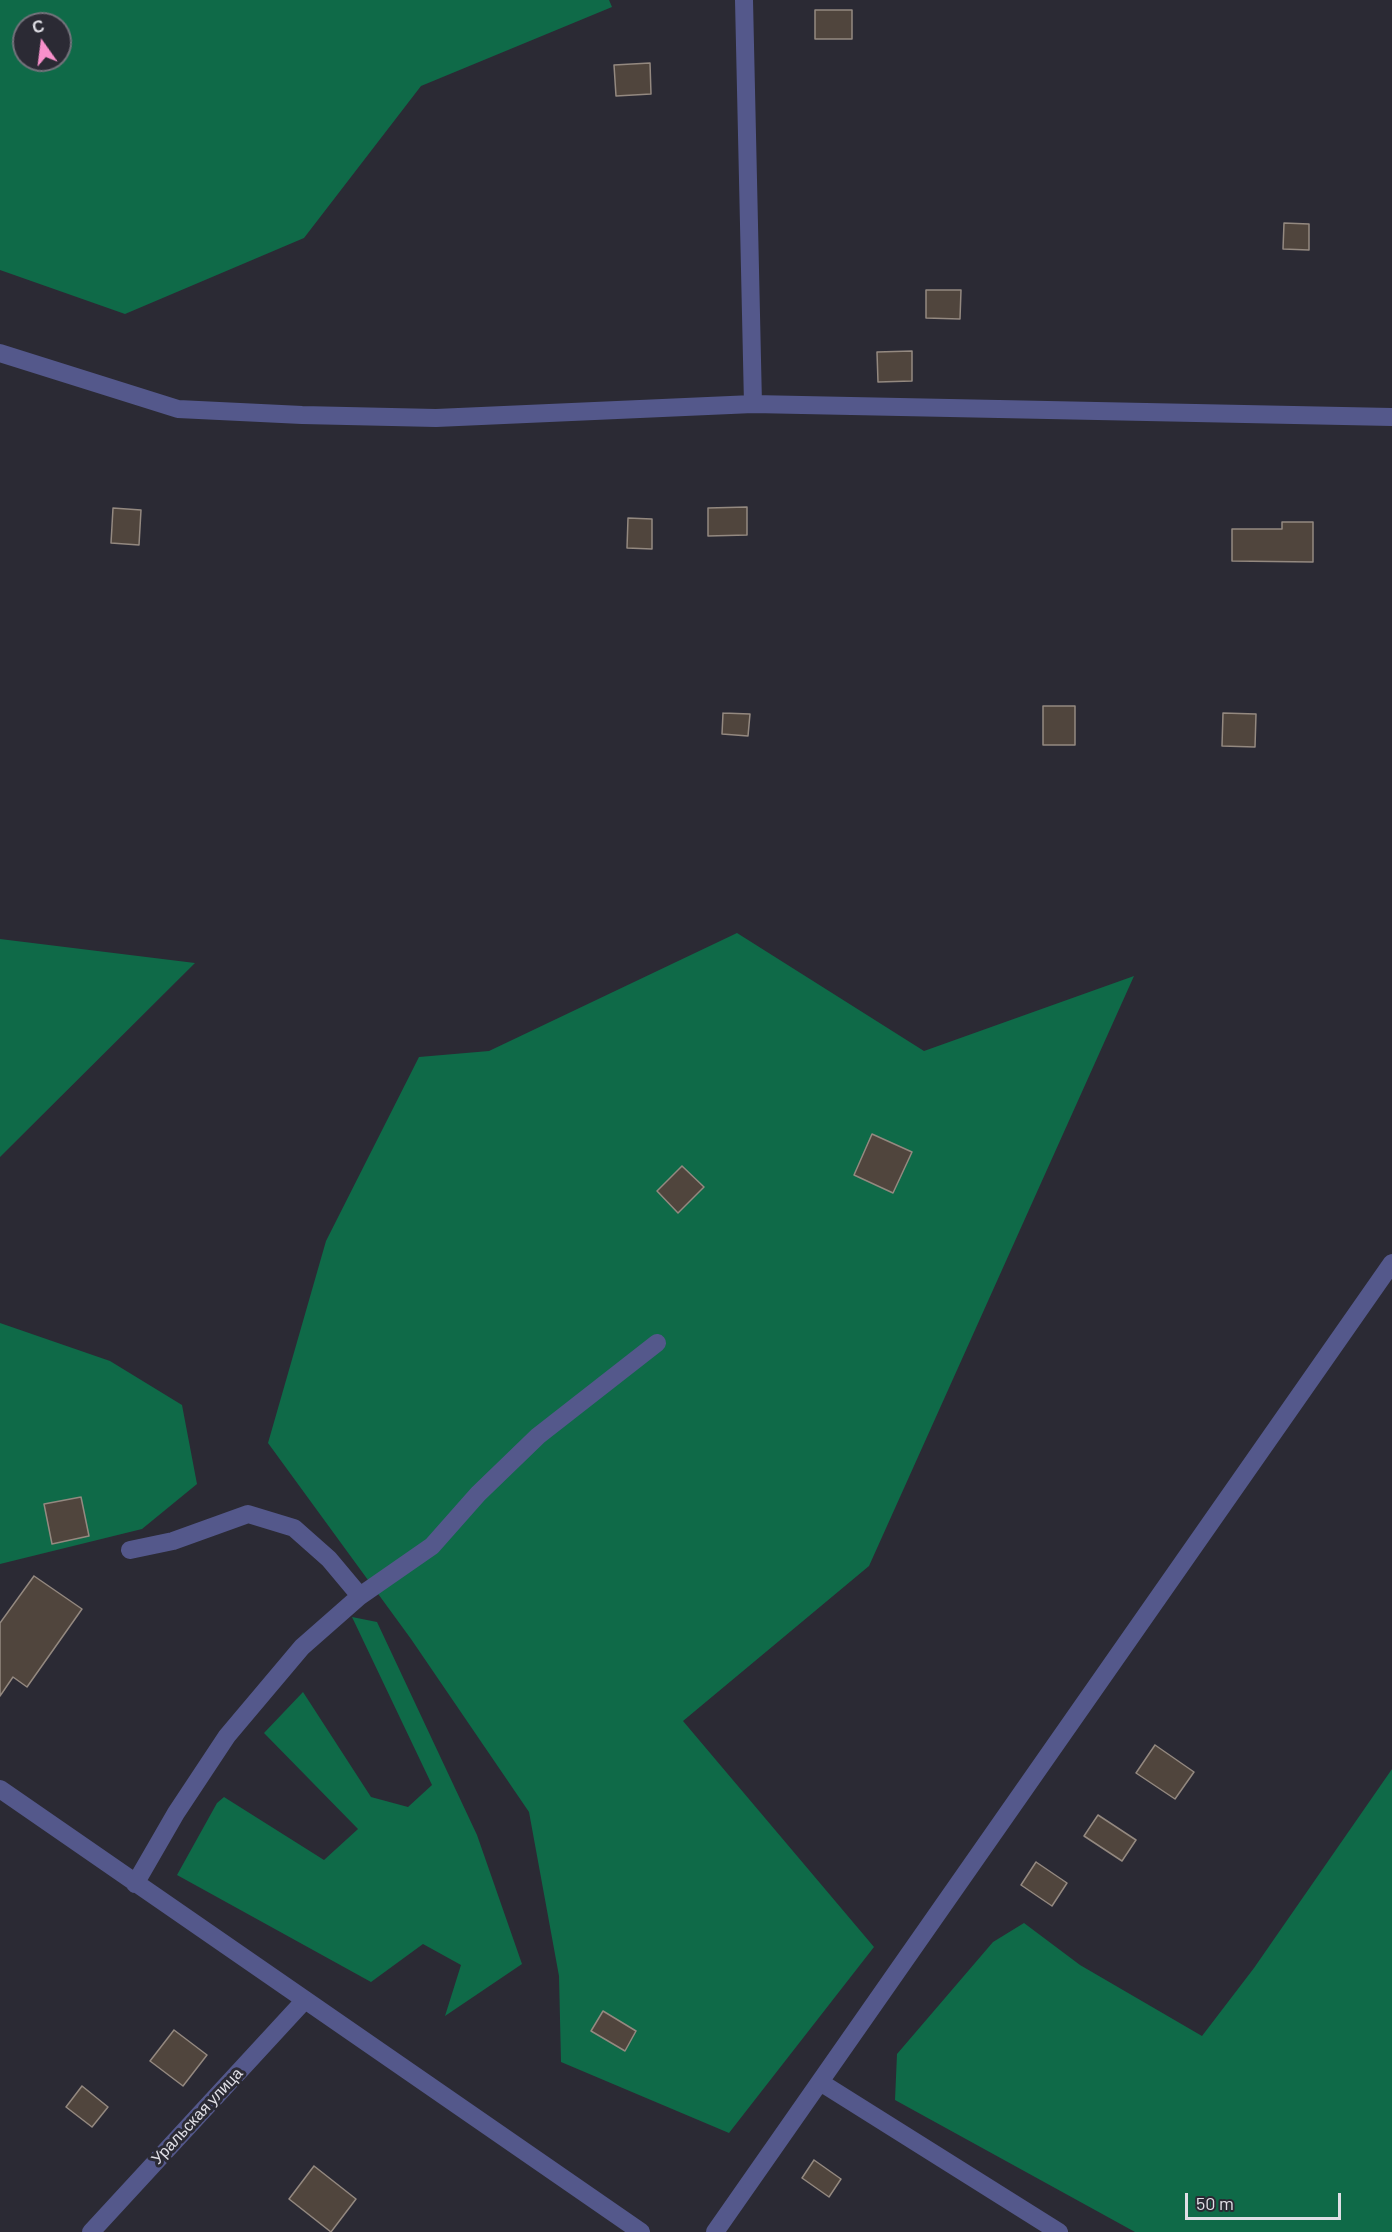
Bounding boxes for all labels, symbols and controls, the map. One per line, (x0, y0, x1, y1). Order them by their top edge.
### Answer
north arrow (12, 12, 72, 72)
text: С (30, 15, 46, 37)
street label: Уральская улица (147, 2064, 247, 2168)
scale bar (1188, 2181, 1344, 2219)
text: 50 m (1196, 2192, 1234, 2214)

